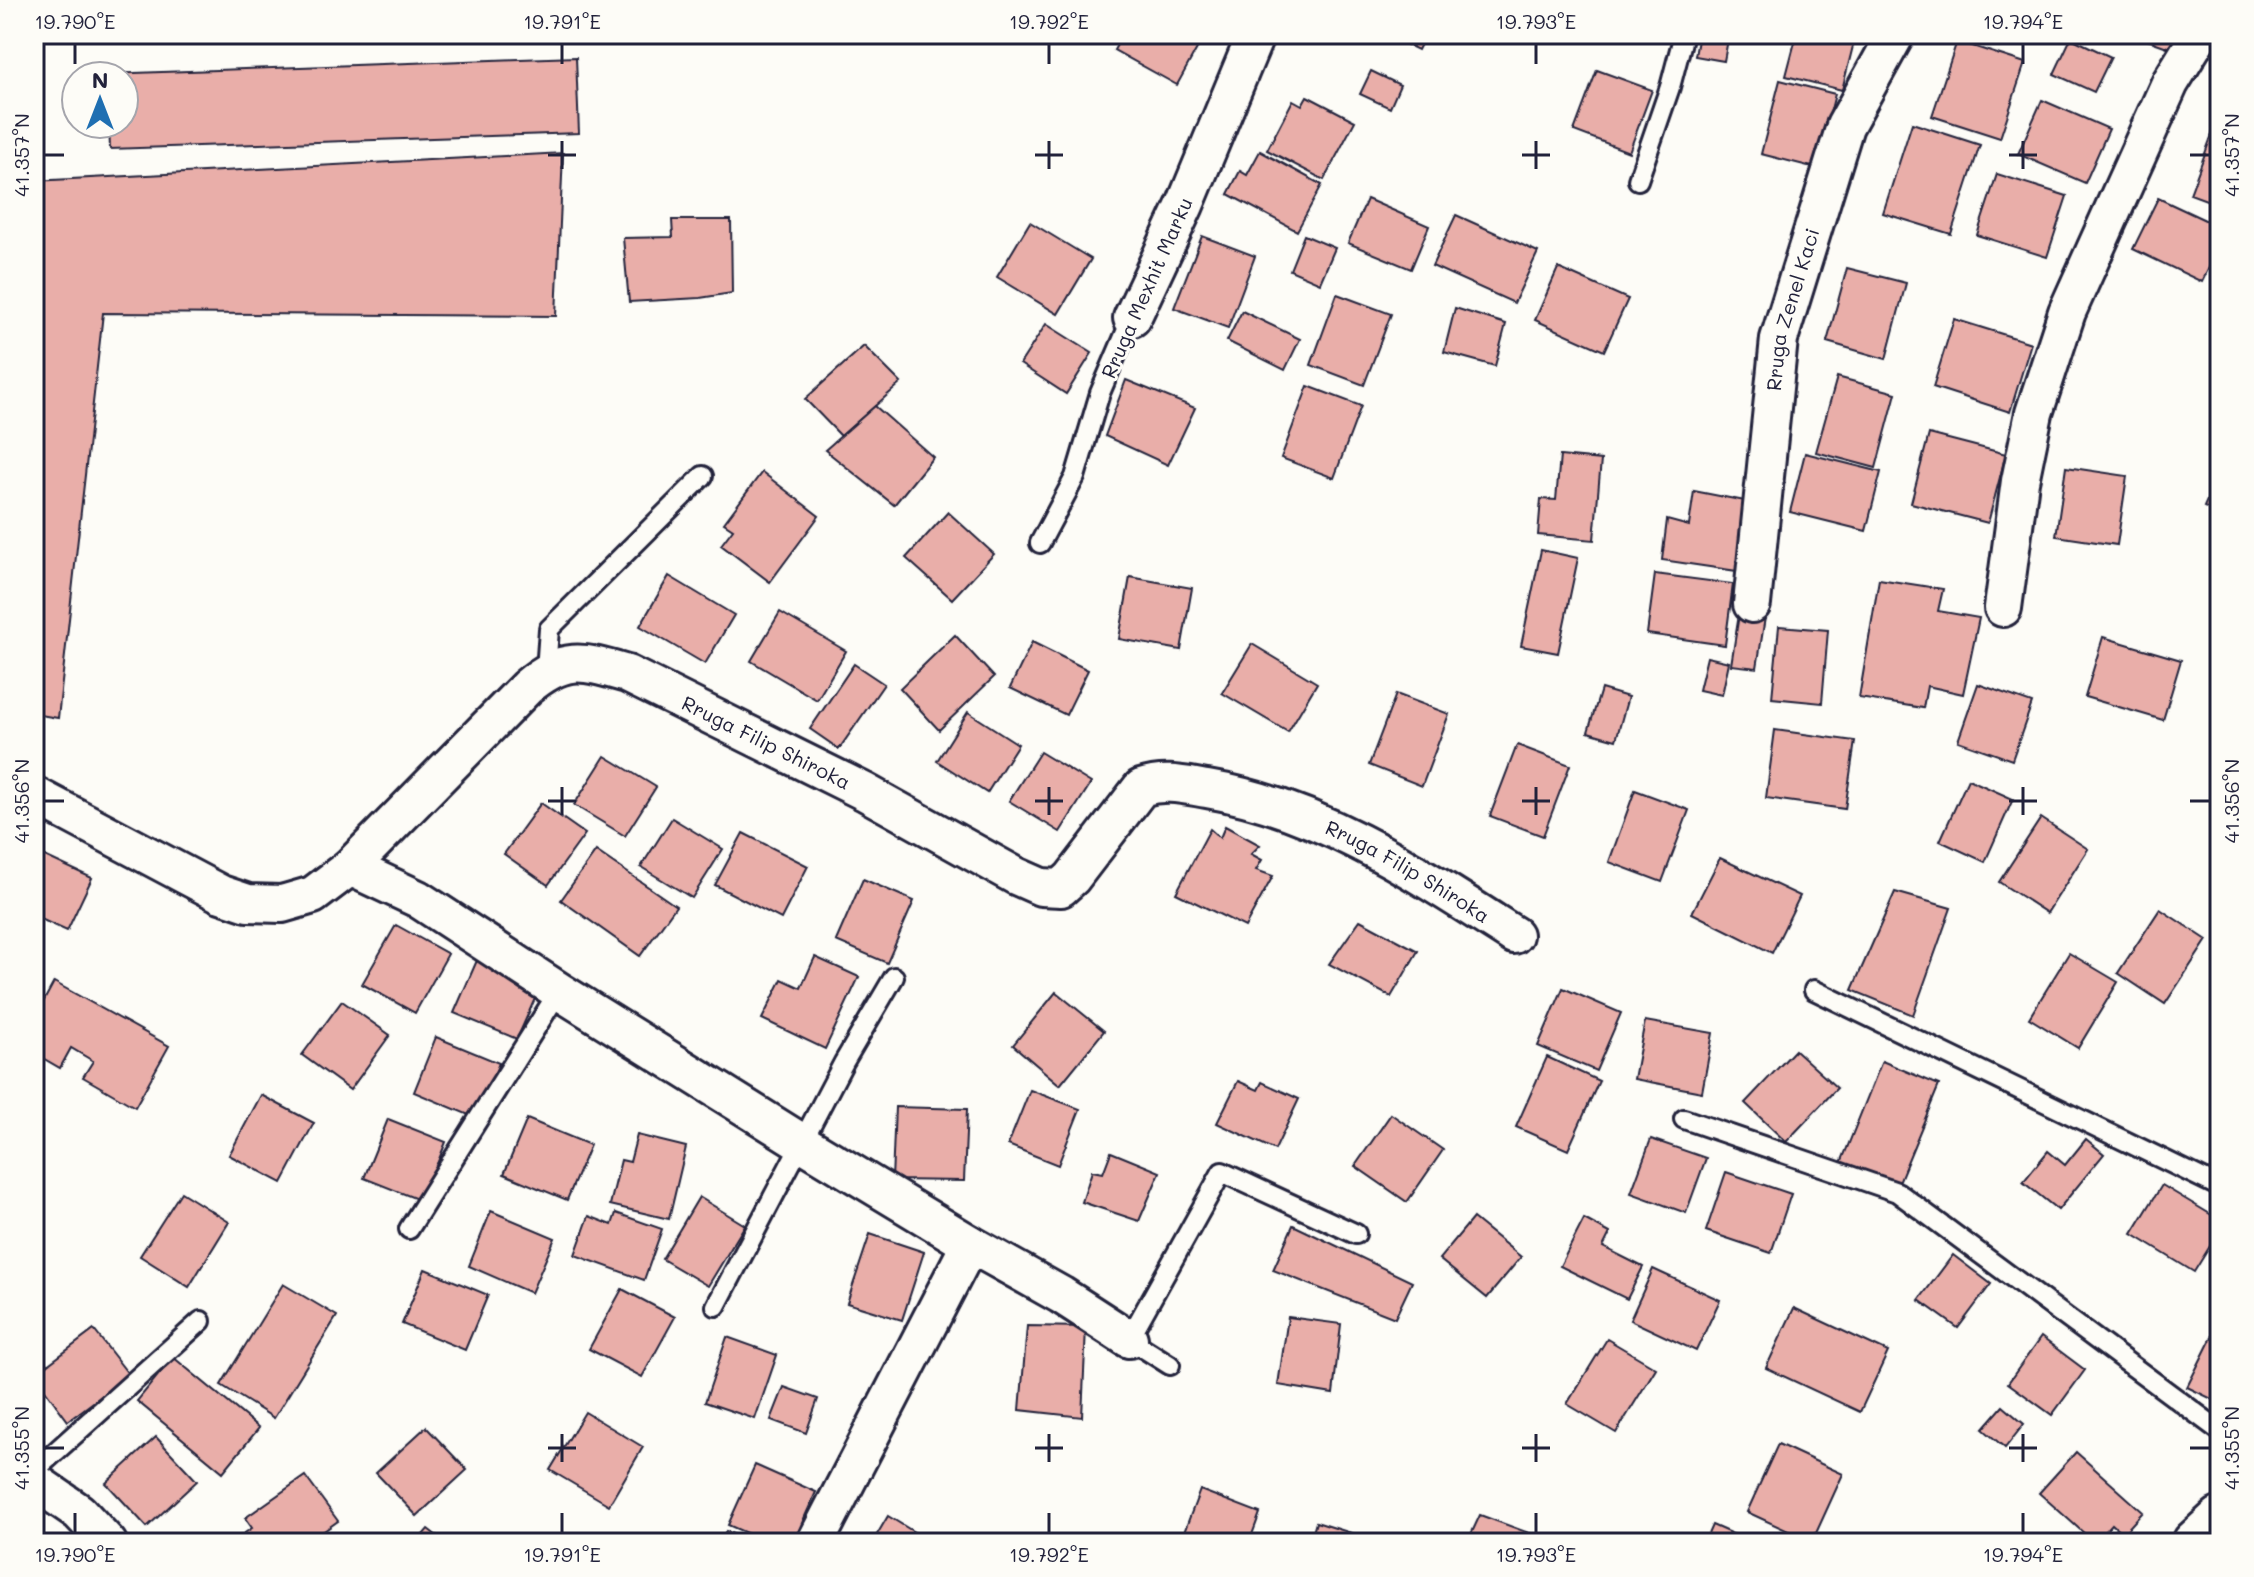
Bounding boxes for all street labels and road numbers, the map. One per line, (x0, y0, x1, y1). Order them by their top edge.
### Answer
street label: Rruga Mexhit Marku (1094, 193, 1198, 382)
street label: Rruga Zenel Kaci (1760, 225, 1825, 392)
street label: Rruga Filip Shiroka (678, 689, 855, 795)
street label: Rruga Filip Shiroka (1322, 814, 1495, 928)

